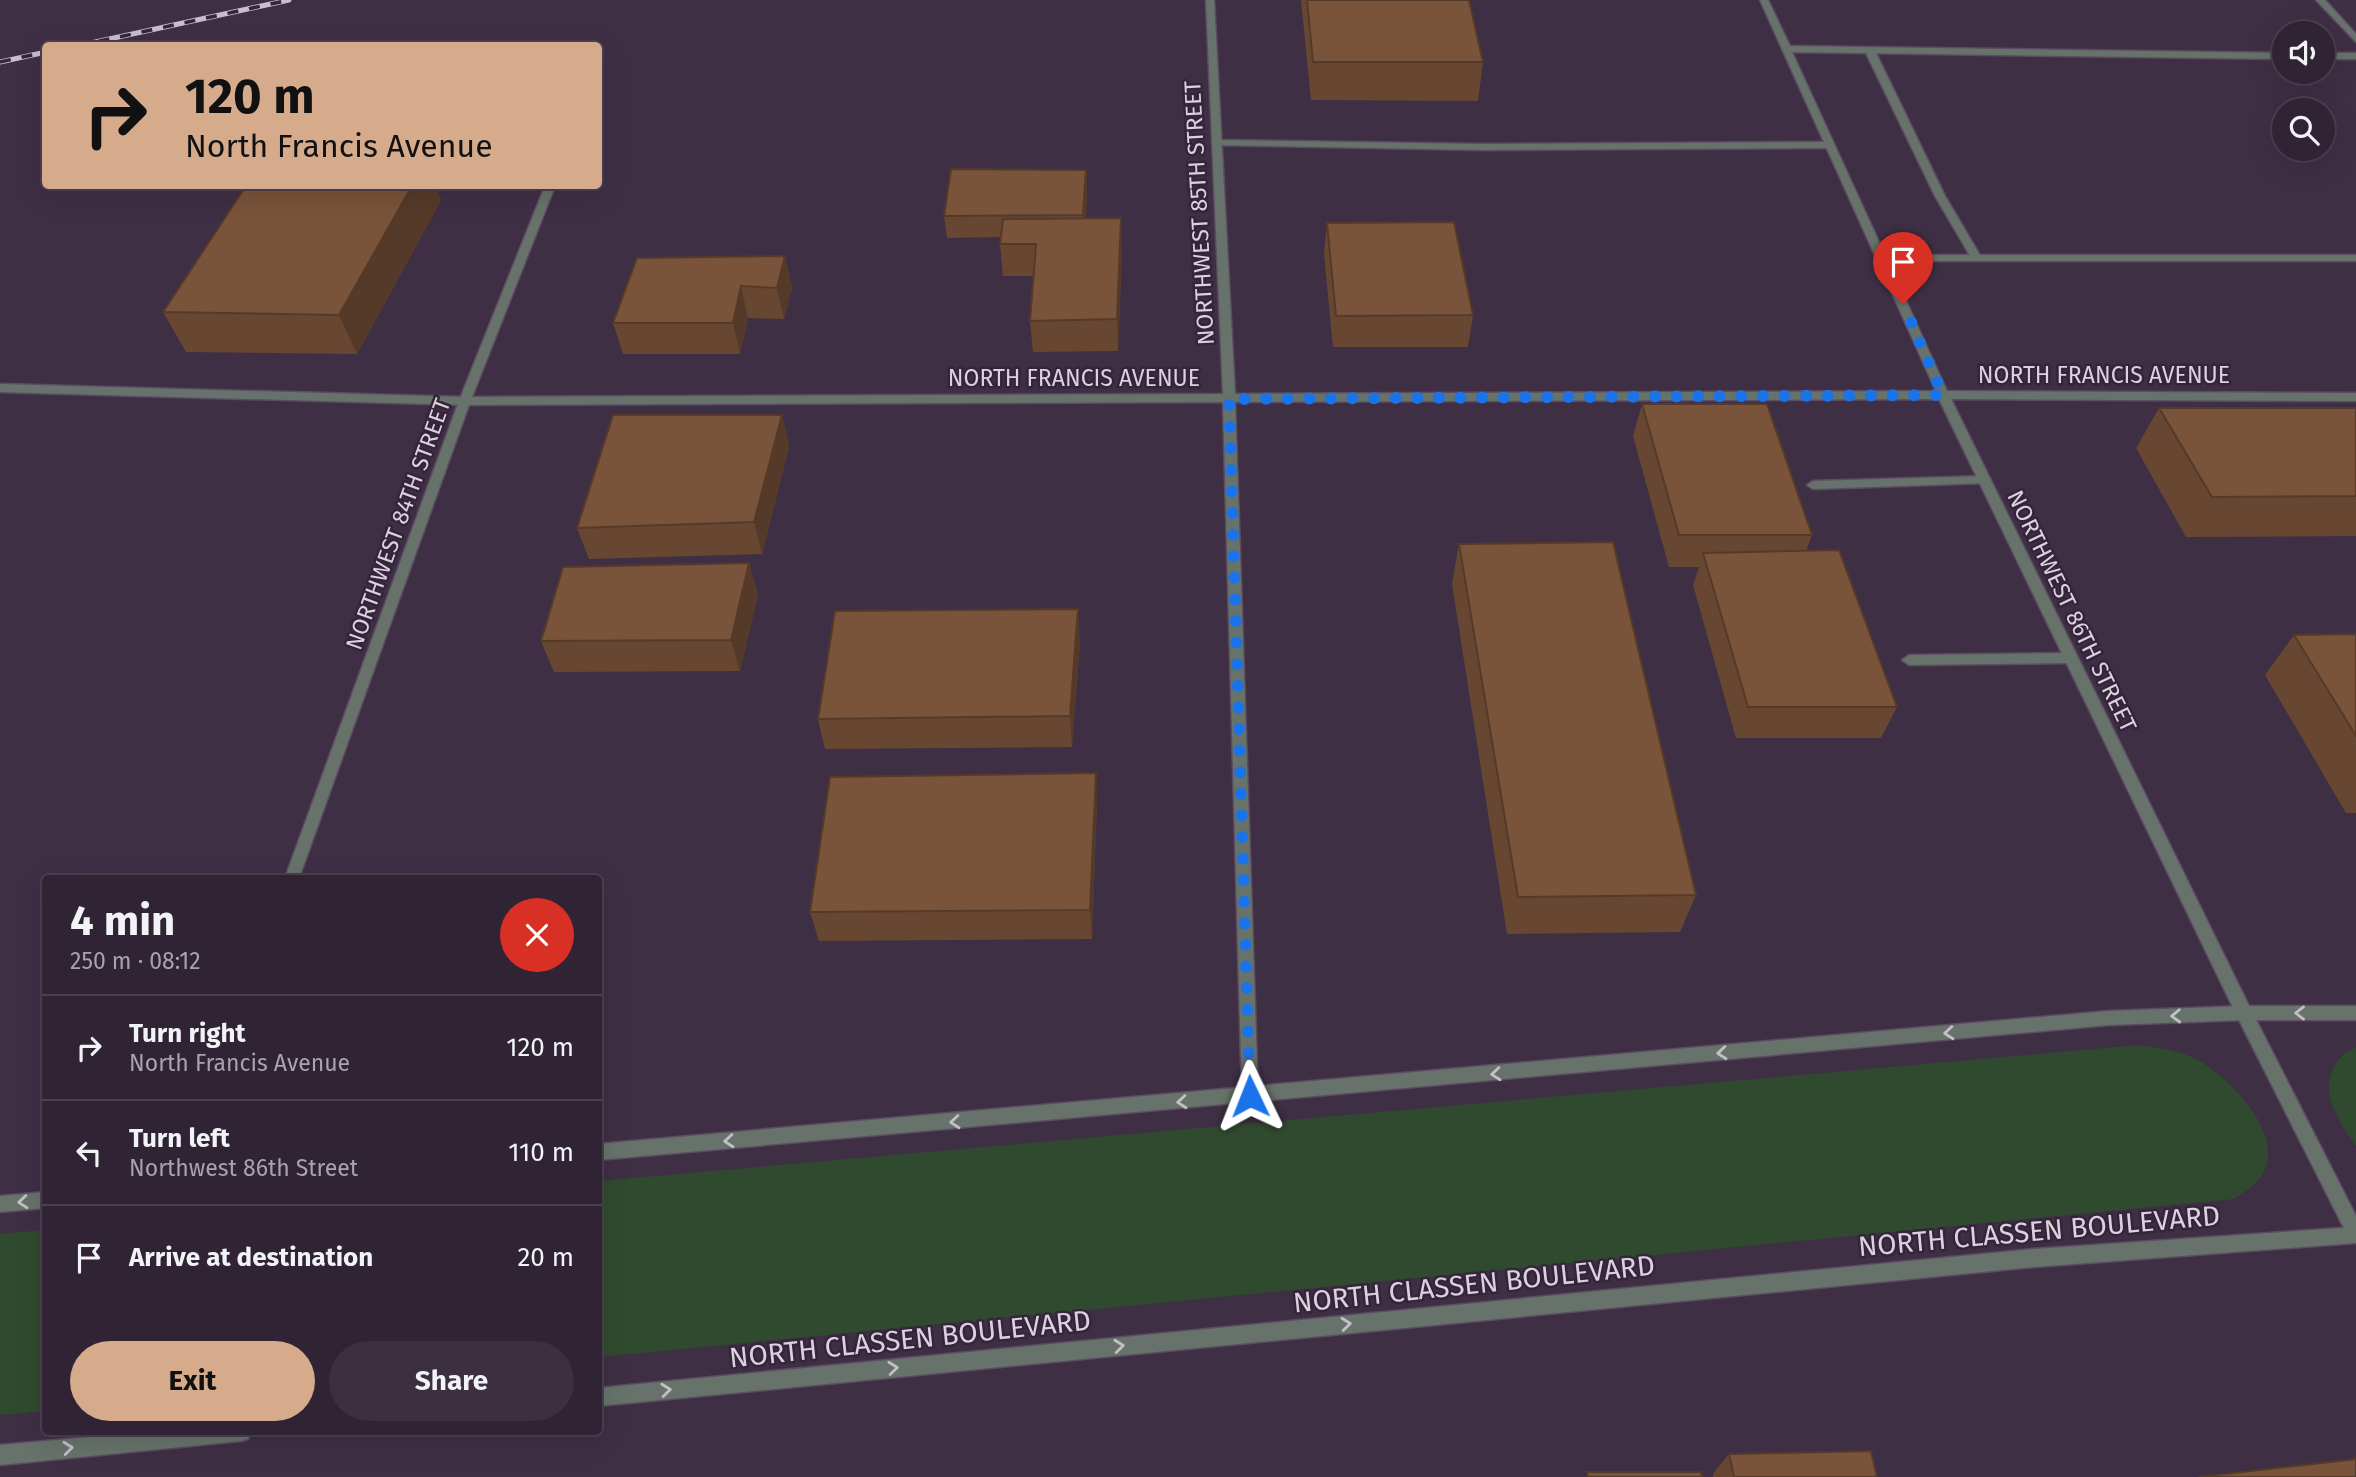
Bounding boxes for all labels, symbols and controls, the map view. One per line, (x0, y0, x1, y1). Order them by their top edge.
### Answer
map controls (2272, 21, 2335, 161)
button: sound (2272, 21, 2335, 84)
text: 120 m (185, 67, 315, 126)
icon: right (70, 70, 161, 161)
street label: NORTHWEST 85TH STREET (1178, 80, 1220, 346)
button: search (2272, 98, 2335, 161)
text: North Francis Avenue (185, 127, 493, 165)
pin (1873, 232, 1933, 304)
icon: arrive (1884, 243, 1922, 281)
street label: NORTH FRANCIS AVENUE (1978, 361, 2230, 389)
street label: NORTH FRANCIS AVENUE (948, 364, 1200, 392)
street label: NORTHWEST 84TH STREET (339, 394, 457, 653)
street label: NORTHWEST 86TH STREET (2001, 486, 2143, 737)
text: 4 min (70, 896, 175, 946)
button: close (500, 898, 574, 972)
text: 250 m · 08:12 (70, 947, 201, 975)
one-way arrow (2294, 1005, 2305, 1021)
one-way arrow (2170, 1008, 2181, 1023)
text: Turn right (129, 1018, 246, 1049)
one-way arrow (1943, 1025, 1954, 1040)
icon: right (70, 1029, 108, 1067)
text: 120 m (506, 1032, 574, 1063)
one-way arrow (1716, 1046, 1728, 1061)
text: North Francis Avenue (129, 1049, 350, 1077)
position arrow (1213, 1059, 1287, 1133)
one-way arrow (1490, 1066, 1501, 1081)
one-way arrow (1176, 1094, 1187, 1109)
one-way arrow (950, 1114, 961, 1129)
text: Turn left (129, 1123, 230, 1154)
one-way arrow (723, 1133, 734, 1148)
icon: left (70, 1134, 108, 1172)
text: 110 m (508, 1137, 574, 1168)
text: Northwest 86th Street (129, 1154, 358, 1182)
one-way arrow (17, 1194, 28, 1209)
street label: NORTH CLASSEN BOULEVARD (1857, 1199, 2221, 1263)
icon: arrive (70, 1239, 108, 1277)
text: Arrive at destination (129, 1242, 373, 1273)
text: 20 m (517, 1242, 574, 1273)
street label: NORTH CLASSEN BOULEVARD (1292, 1249, 1656, 1319)
street label: NORTH CLASSEN BOULEVARD (728, 1304, 1092, 1374)
one-way arrow (1340, 1317, 1352, 1332)
one-way arrow (1114, 1339, 1125, 1354)
button: Exit (70, 1341, 315, 1421)
button: Share (329, 1341, 574, 1421)
one-way arrow (887, 1361, 899, 1376)
one-way arrow (661, 1383, 672, 1398)
one-way arrow (63, 1441, 74, 1456)

